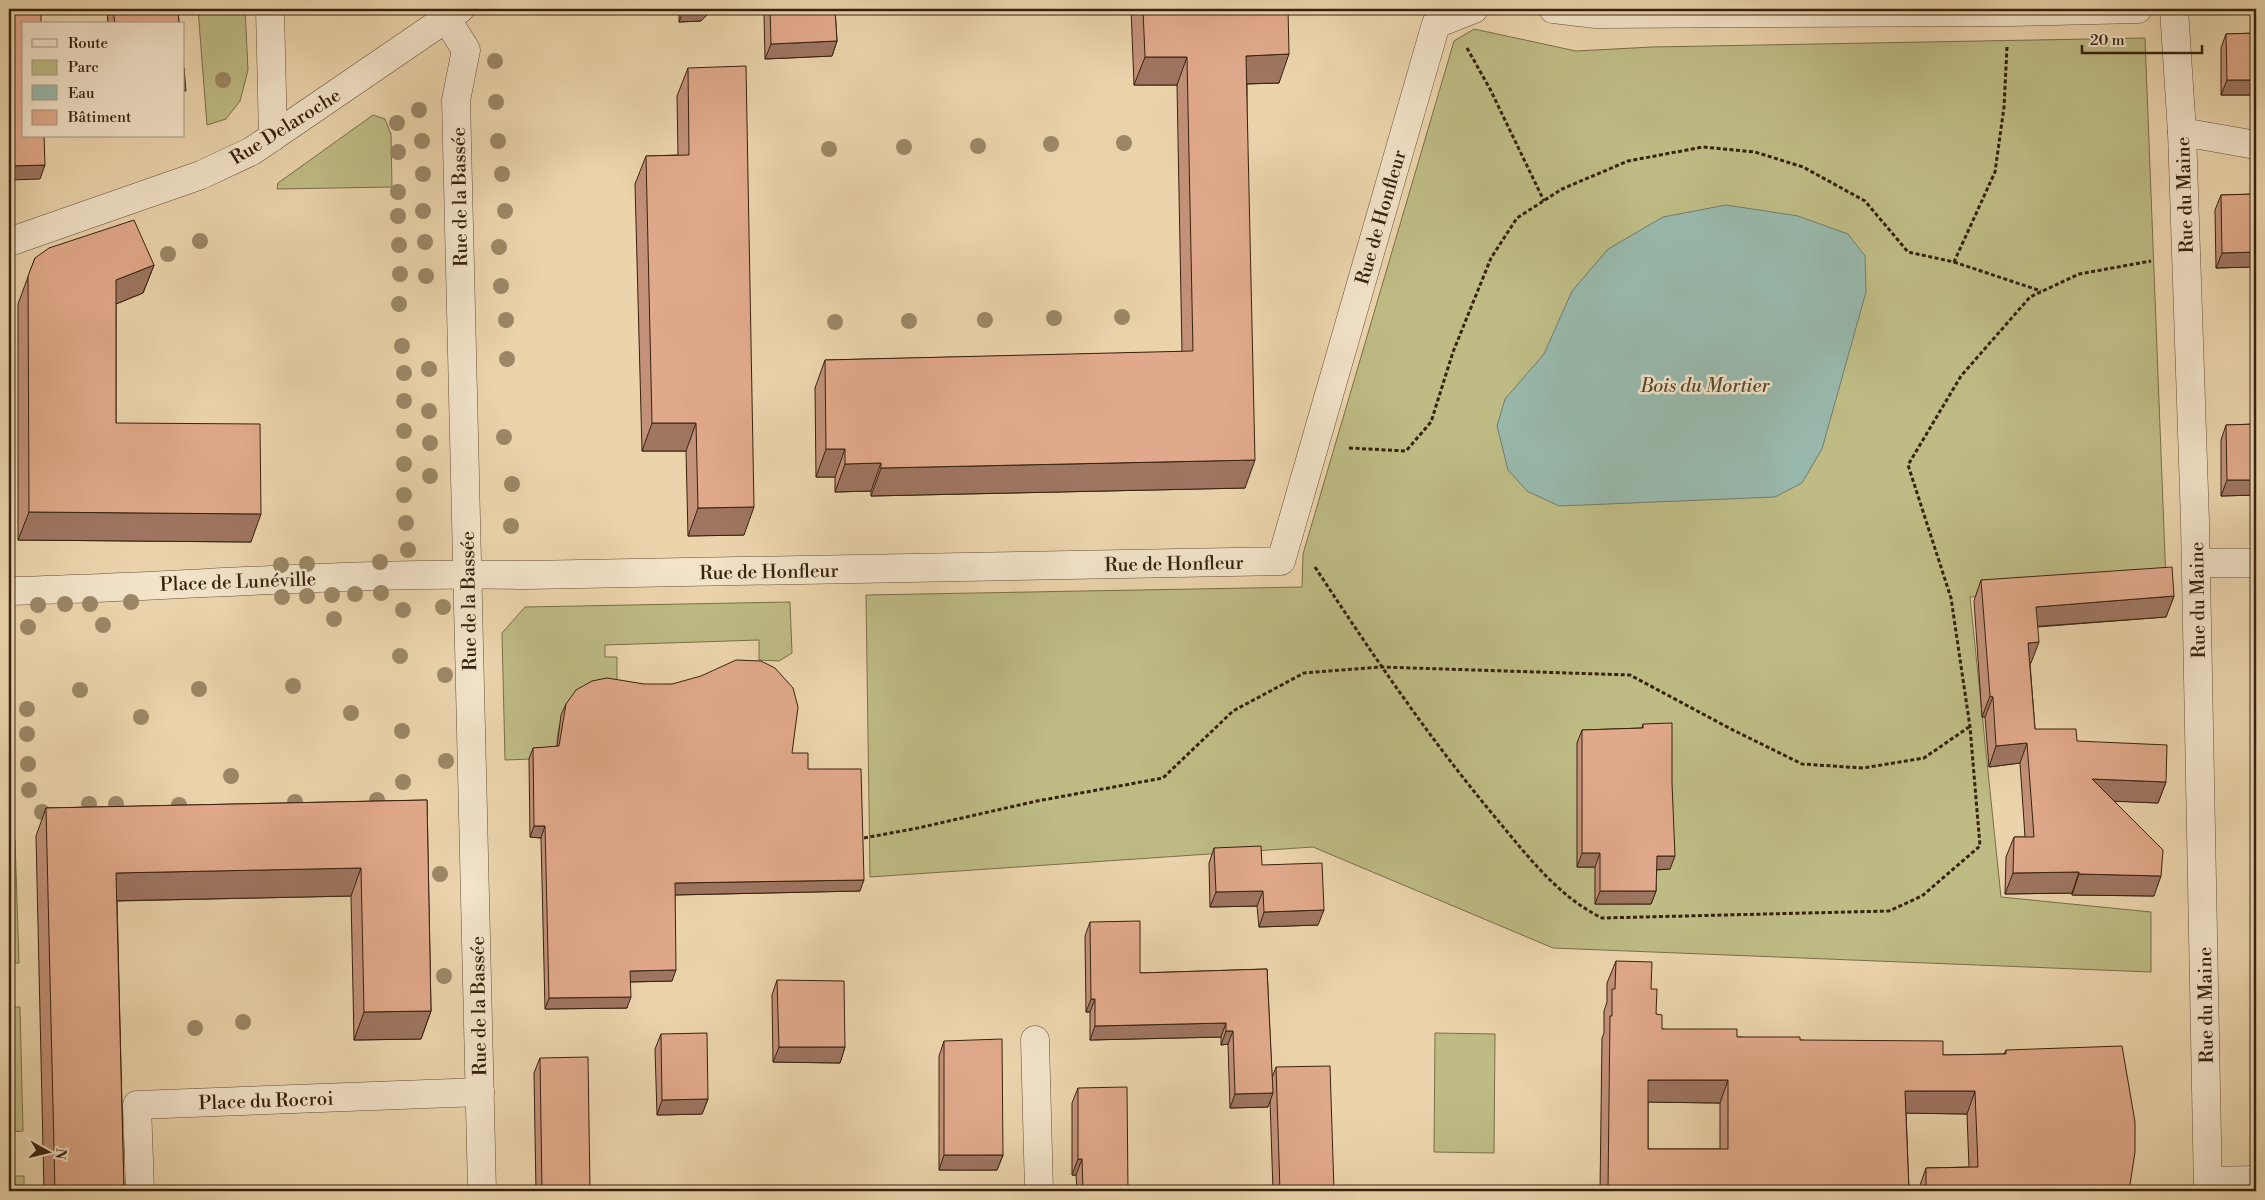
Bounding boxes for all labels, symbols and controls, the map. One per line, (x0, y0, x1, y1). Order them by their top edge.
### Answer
legend (22, 22, 185, 138)
scale bar (2082, 22, 2202, 54)
text: 20 m (2090, 31, 2125, 50)
text: Route (68, 34, 108, 53)
text: Parc (68, 58, 99, 77)
street label: Rue Delaroche (226, 83, 345, 170)
text: Eau (68, 84, 95, 103)
text: Bâtiment (67, 108, 132, 127)
street label: Rue de la Bassée (447, 127, 473, 267)
street label: Rue du Maine (2171, 136, 2199, 254)
street label: Rue de Honfleur (1350, 147, 1412, 287)
park label: Bois du Mortier (1640, 374, 1770, 398)
street label: Rue de la Bassée (456, 531, 482, 671)
street label: Rue du Maine (2185, 541, 2211, 658)
street label: Rue de Honfleur (1104, 551, 1244, 577)
street label: Rue de Honfleur (699, 559, 839, 585)
street label: Place de Lunéville (159, 567, 317, 597)
street label: Rue de la Bassée (466, 936, 492, 1076)
street label: Rue du Maine (2193, 946, 2219, 1063)
street label: Place du Rocroi (198, 1087, 334, 1115)
north arrow (22, 1128, 72, 1178)
text: N (50, 1147, 70, 1160)

